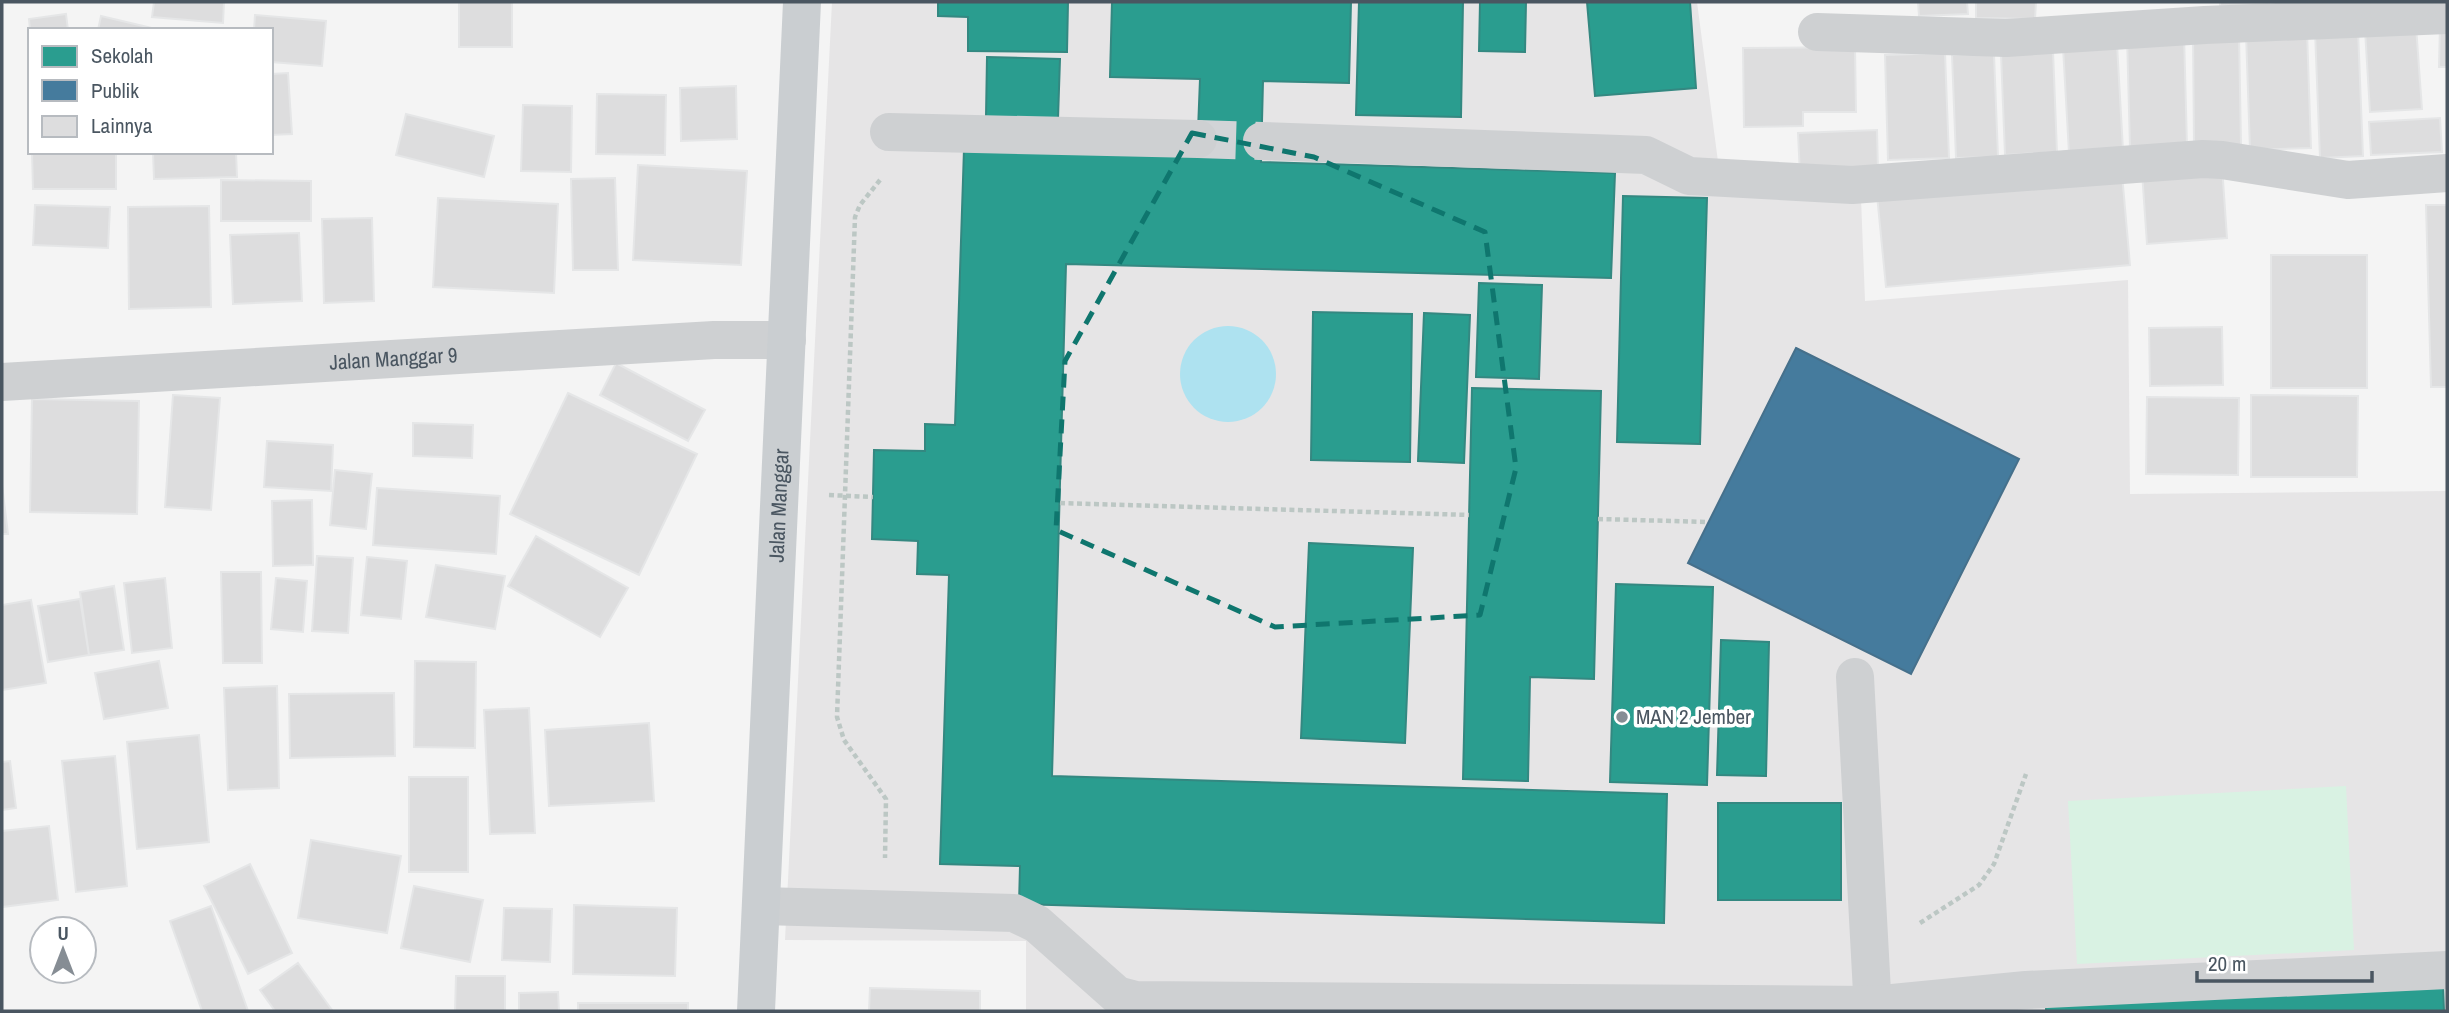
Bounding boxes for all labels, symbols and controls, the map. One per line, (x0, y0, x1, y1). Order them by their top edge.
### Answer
legend (28, 28, 273, 154)
text: Sekolah (91, 41, 153, 70)
text: Publik (91, 76, 139, 105)
text: Lainnya (91, 111, 153, 140)
street label: Jalan Manggar 9 (328, 340, 458, 377)
street label: Jalan Manggar (761, 448, 796, 563)
place label: MAN 2 Jember (1636, 702, 1751, 731)
marker: MAN 2 Jember (1614, 709, 1630, 725)
north arrow (28, 915, 98, 985)
text: U (57, 920, 69, 946)
scale bar (2197, 940, 2372, 984)
text: 20 m (2208, 949, 2246, 978)

